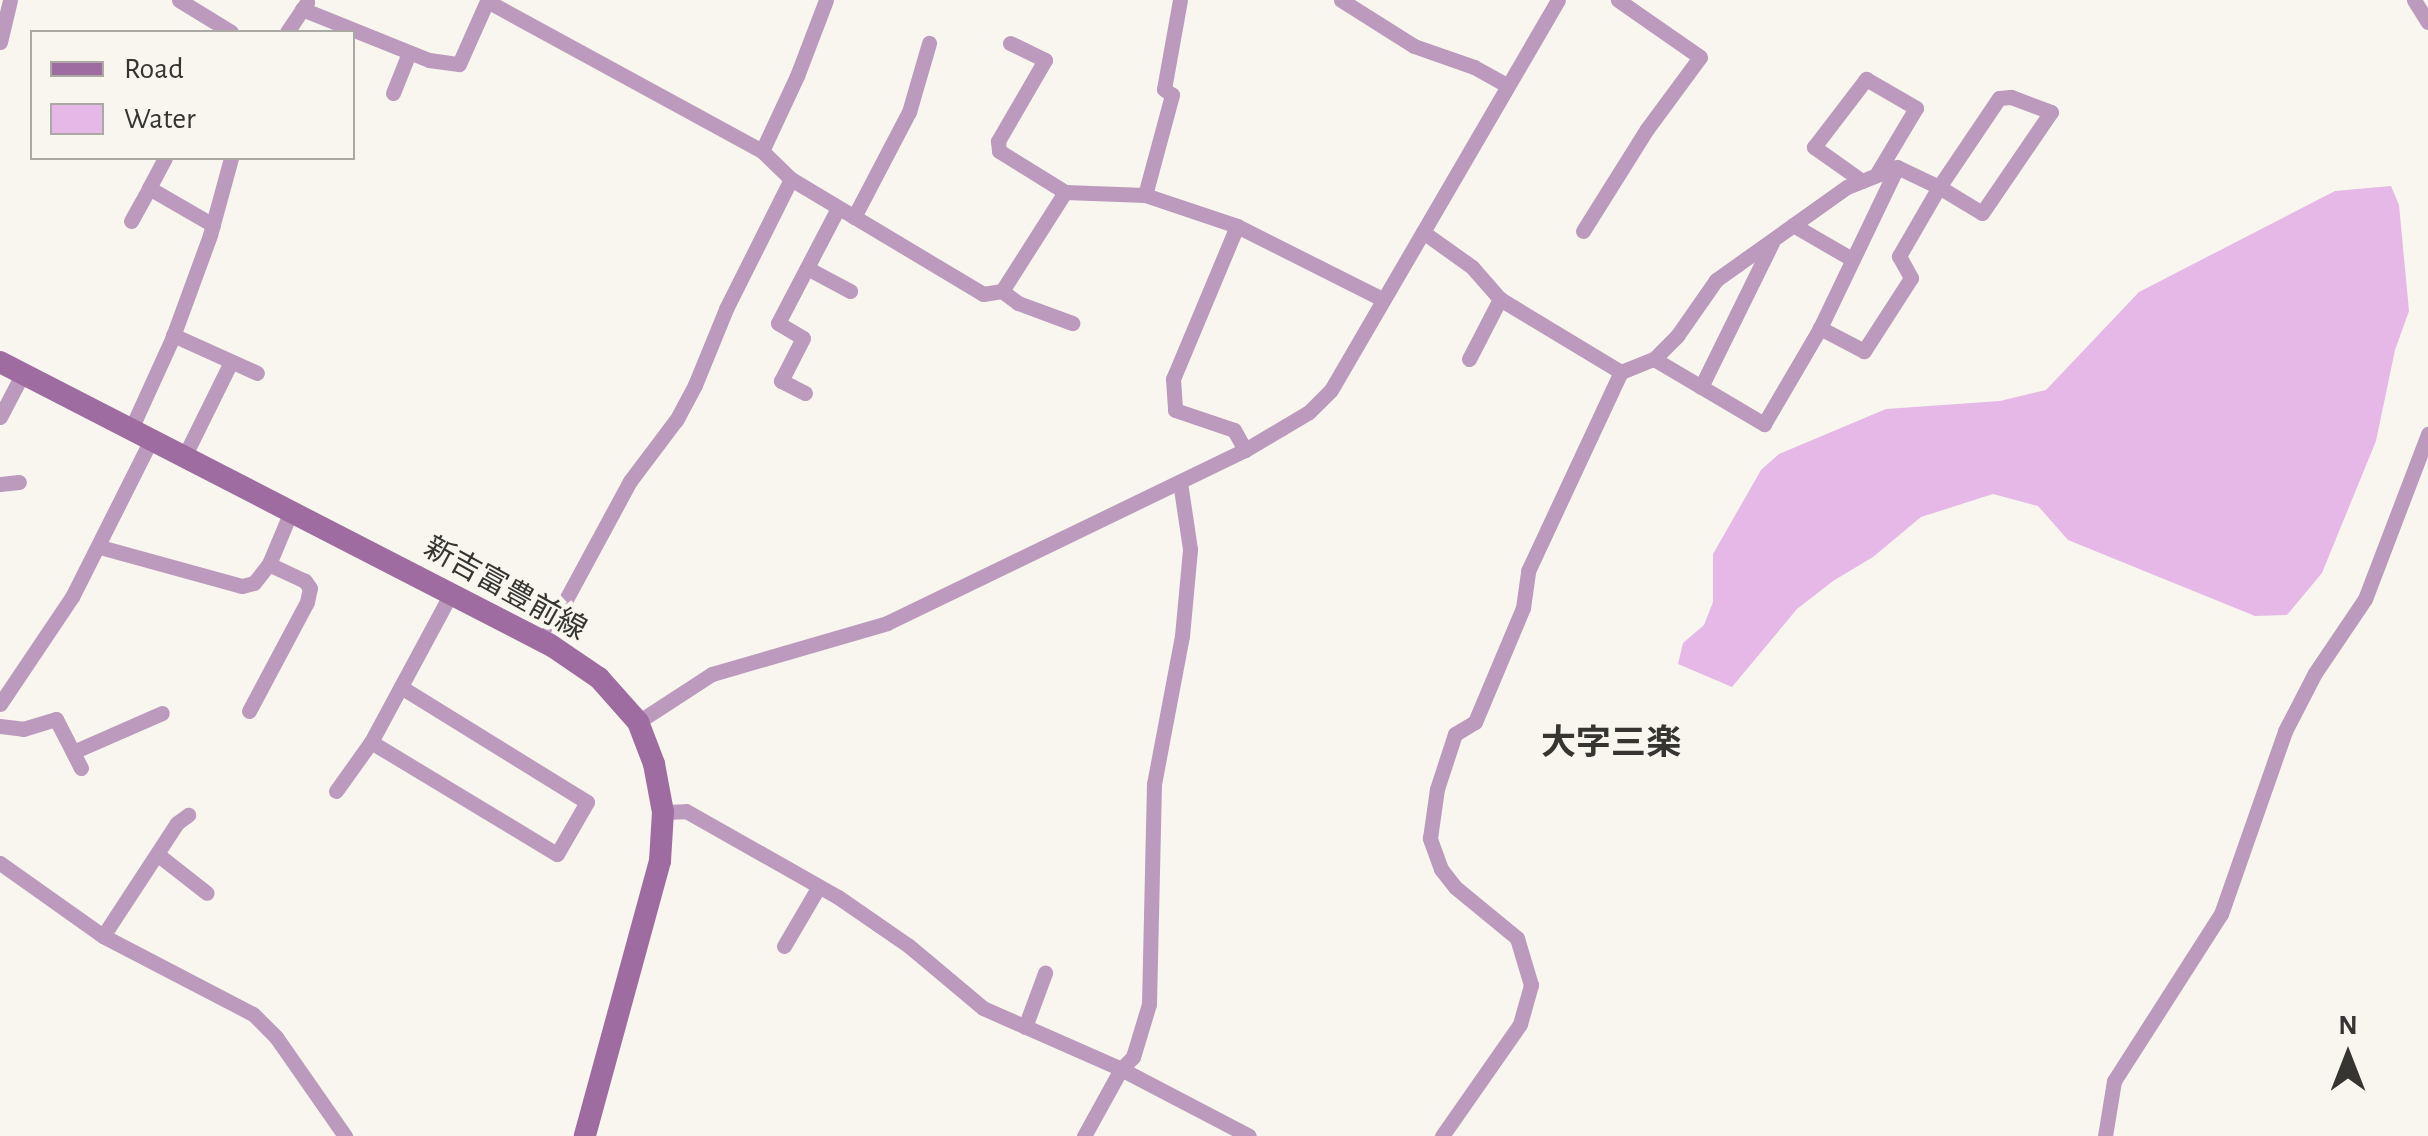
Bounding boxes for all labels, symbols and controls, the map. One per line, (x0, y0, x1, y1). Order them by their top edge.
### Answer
legend (30, 30, 355, 160)
text: Road (124, 54, 184, 84)
text: Water (124, 104, 196, 134)
street label: 新吉富豊前線 (418, 530, 592, 648)
district label: 大字三楽 (1541, 723, 1681, 765)
north arrow (2298, 1006, 2398, 1106)
text: N (2338, 1012, 2358, 1040)

